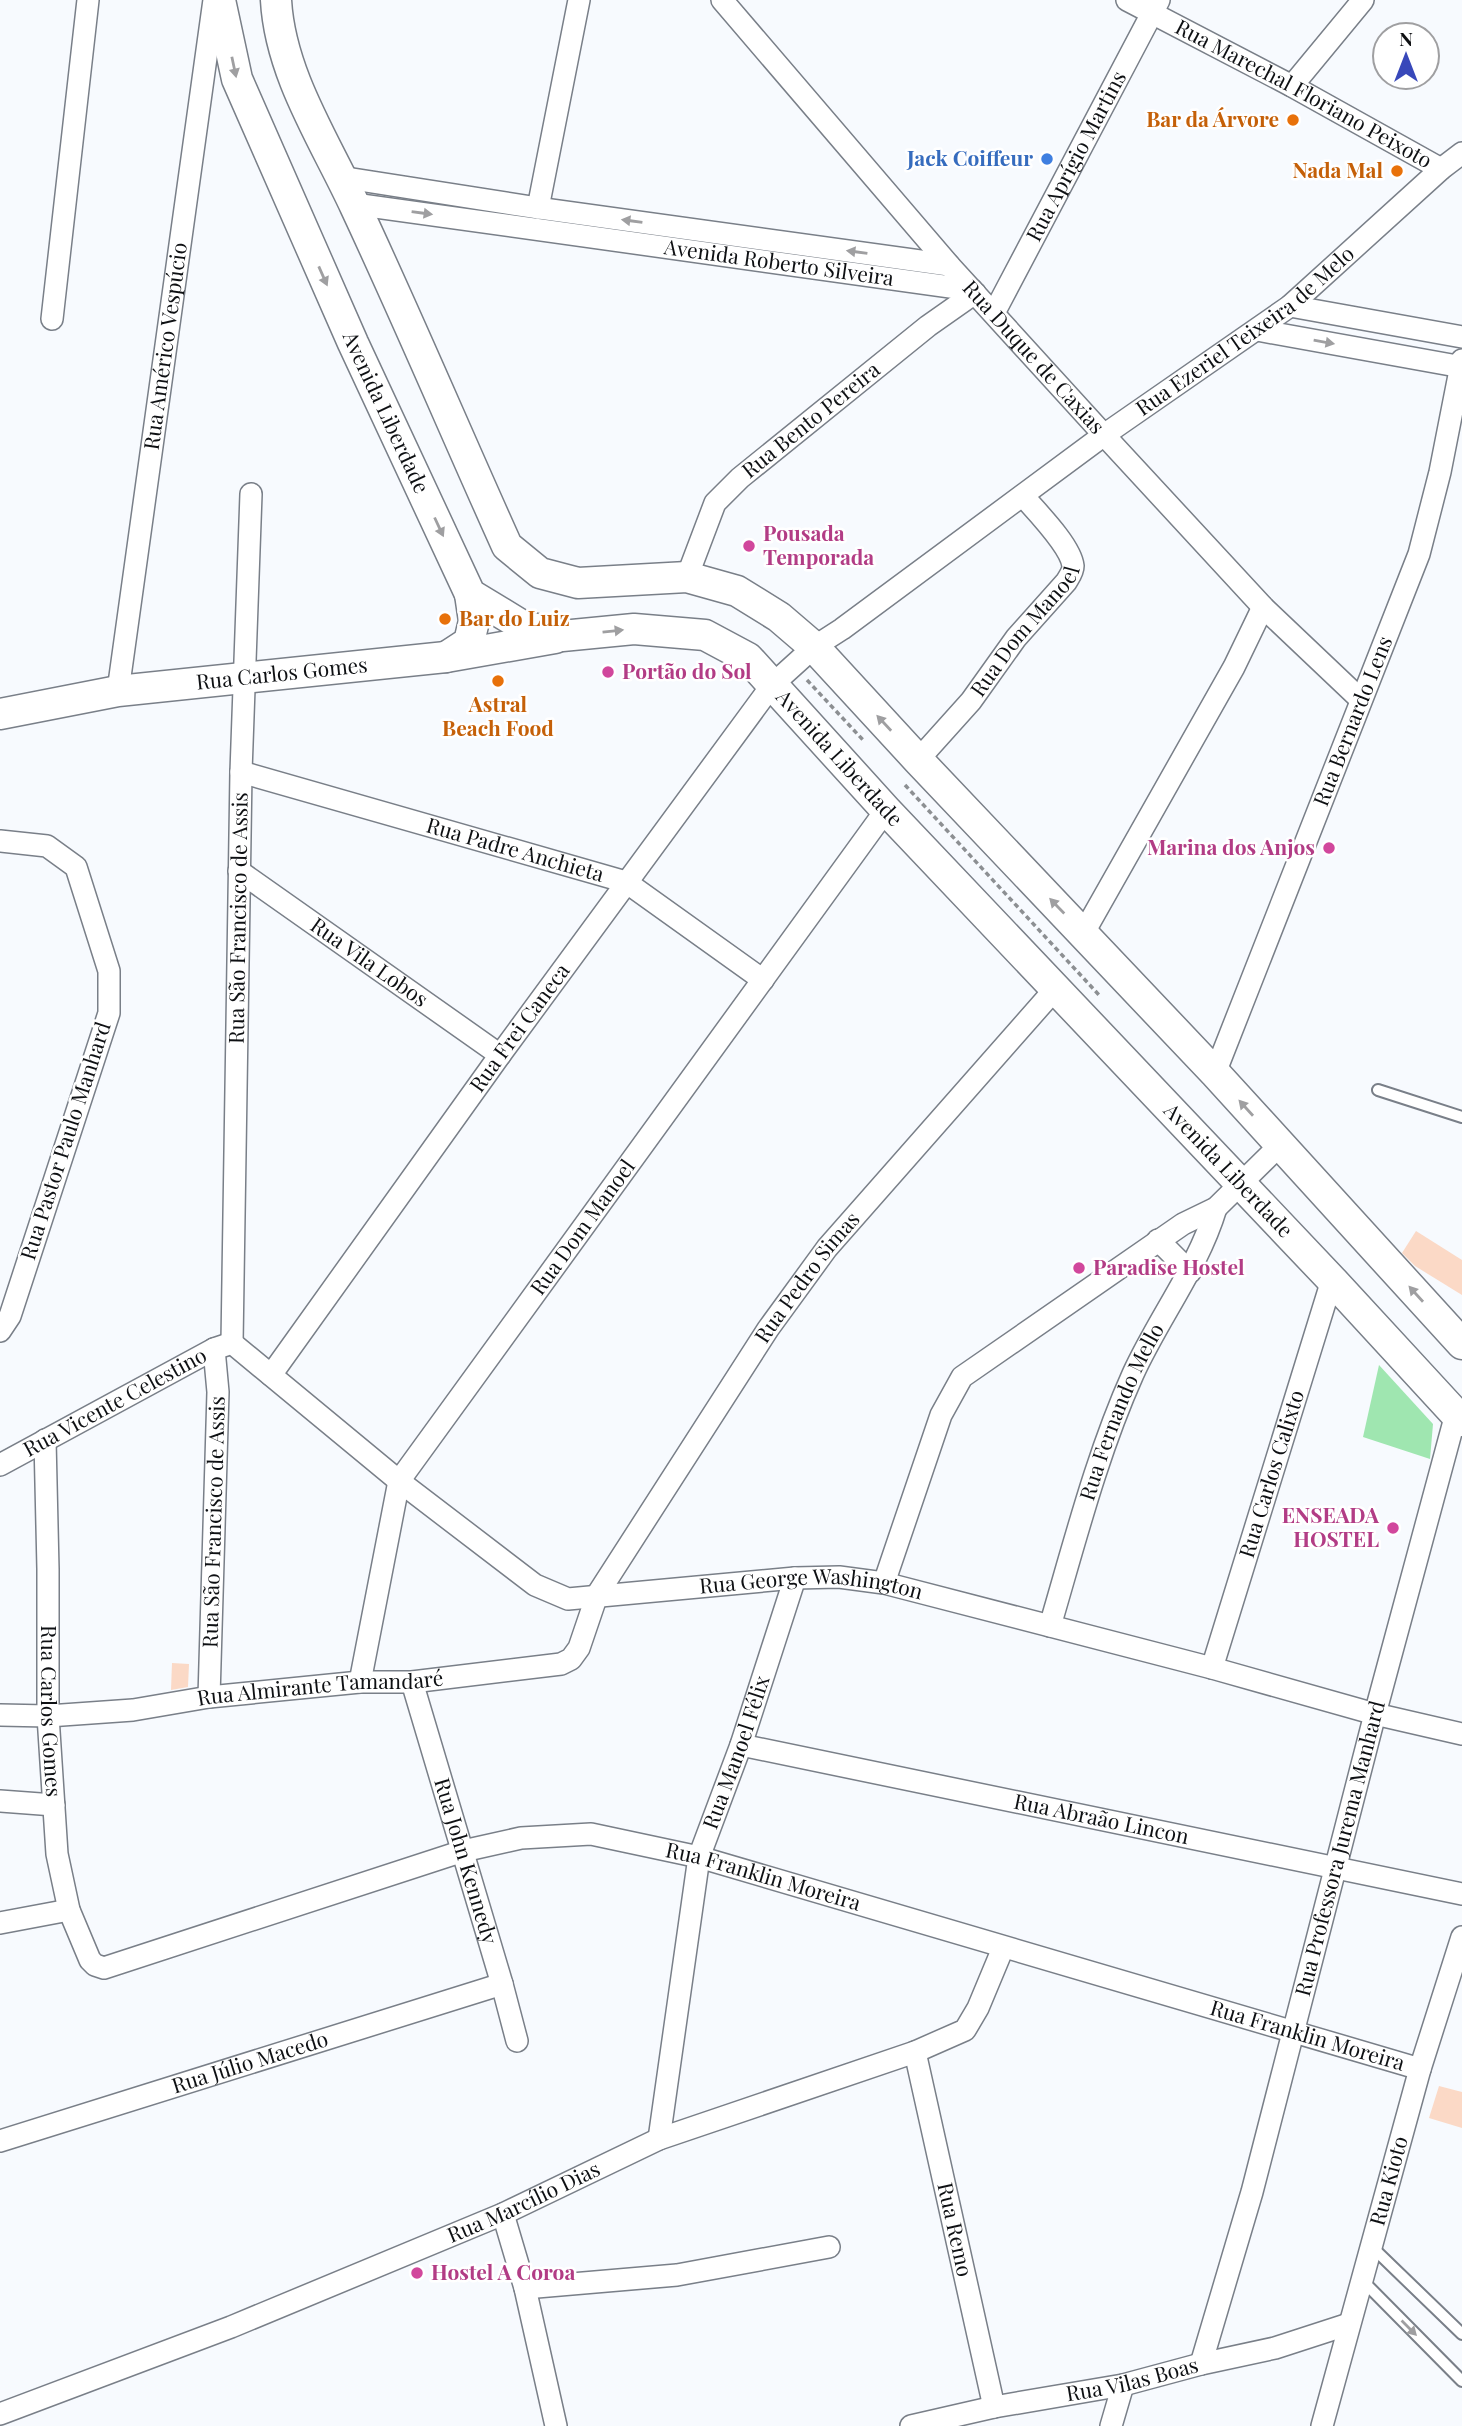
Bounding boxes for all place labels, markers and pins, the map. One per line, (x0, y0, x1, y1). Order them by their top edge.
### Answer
place label: Bar da Árvore (1146, 104, 1279, 132)
marker: Bar da Árvore (1285, 112, 1301, 128)
place label: Jack Coiffeur (906, 143, 1033, 171)
marker: Jack Coiffeur (1039, 151, 1055, 167)
place label: Nada Mal (1292, 155, 1383, 183)
marker: Nada Mal (1389, 163, 1405, 179)
place label: Pousada Temporada (763, 518, 874, 570)
marker: Pousada Temporada (741, 538, 757, 554)
place label: Bar do Luiz (459, 603, 570, 631)
marker: Bar do Luiz (437, 611, 453, 627)
place label: Portão do Sol (622, 656, 752, 684)
marker: Portão do Sol (600, 664, 616, 680)
marker: Astral Beach Food (490, 673, 506, 689)
place label: Astral Beach Food (442, 689, 554, 741)
place label: Marina dos Anjos (1147, 832, 1315, 860)
marker: Marina dos Anjos (1321, 840, 1337, 856)
place label: Paradise Hostel (1093, 1252, 1245, 1280)
marker: Paradise Hostel (1071, 1260, 1087, 1276)
place label: ENSEADA HOSTEL (1282, 1500, 1380, 1552)
marker: ENSEADA HOSTEL (1385, 1520, 1401, 1536)
place label: Hostel A Coroa (431, 2257, 575, 2285)
marker: Hostel A Coroa (409, 2265, 425, 2281)

